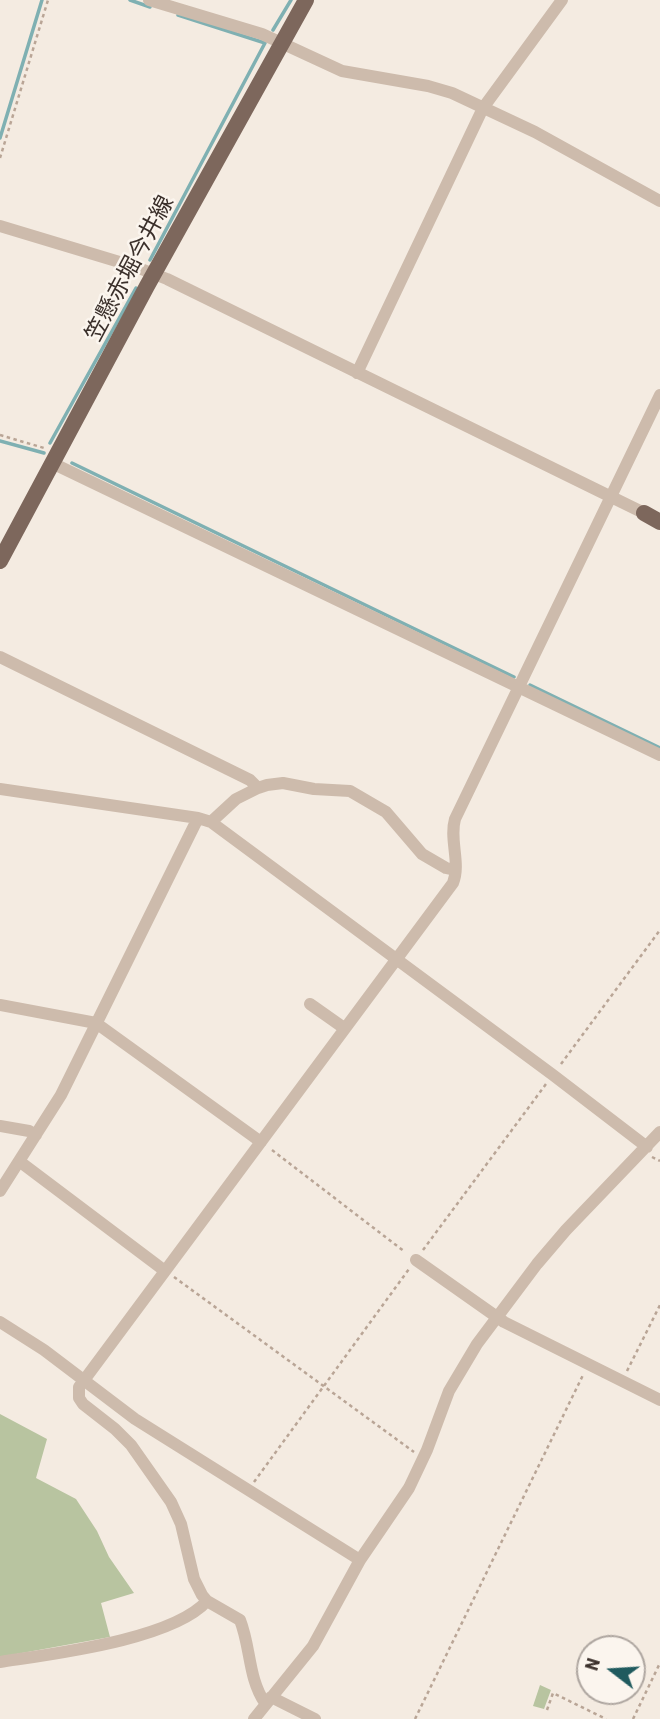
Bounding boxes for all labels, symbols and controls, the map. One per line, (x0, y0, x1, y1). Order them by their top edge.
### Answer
street label: 笠懸赤堀今井線 (81, 191, 181, 347)
north arrow (576, 1635, 646, 1705)
text: N (580, 1655, 605, 1673)

